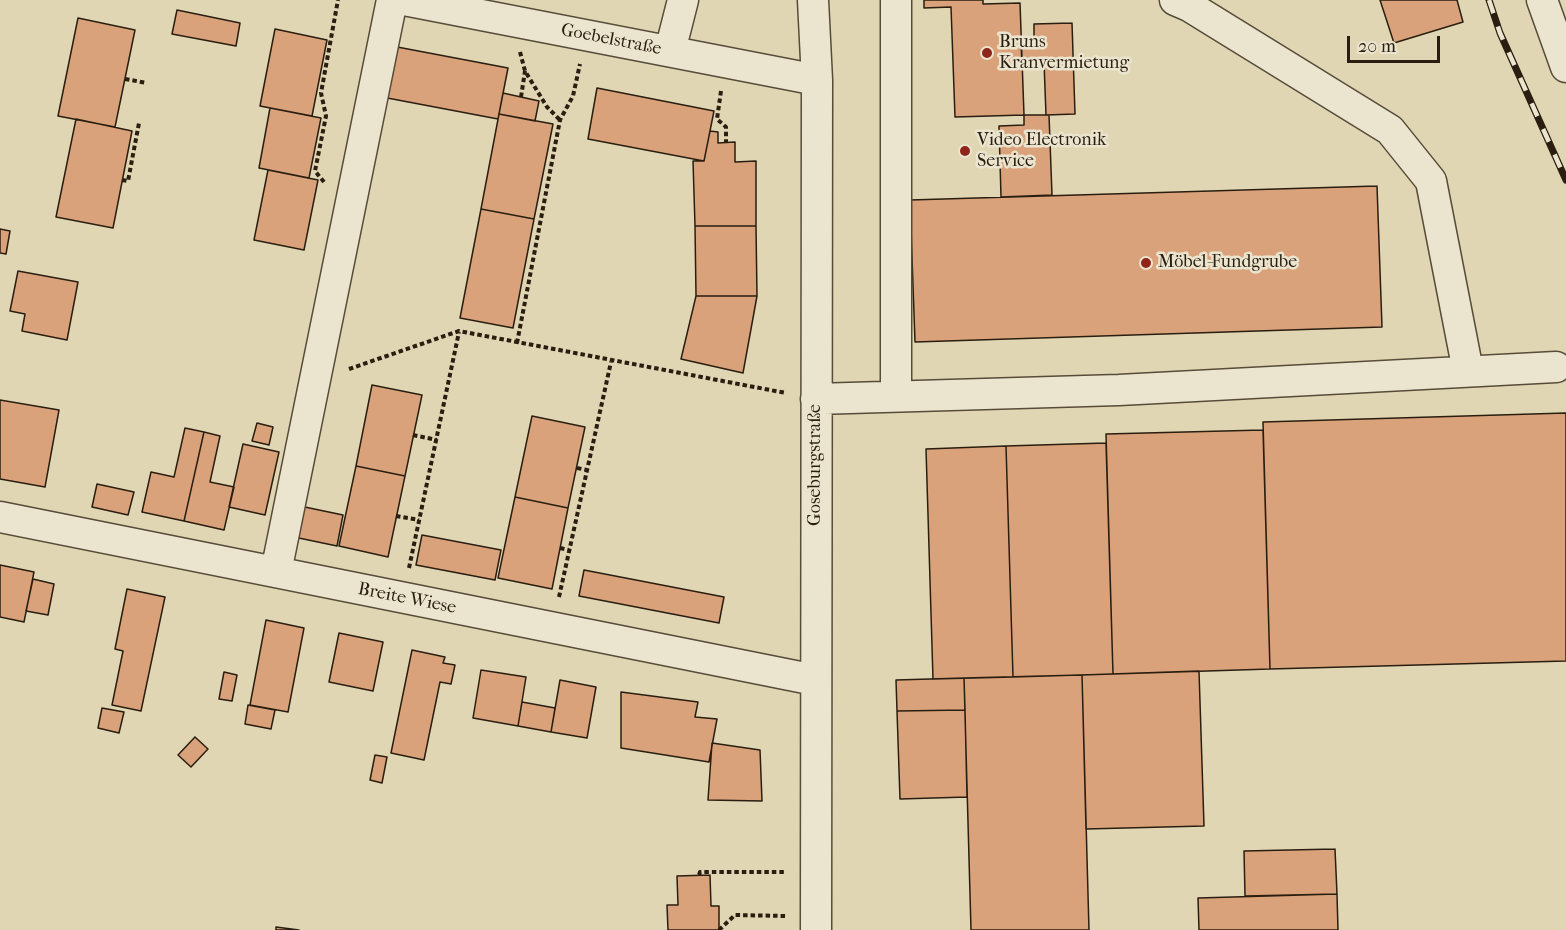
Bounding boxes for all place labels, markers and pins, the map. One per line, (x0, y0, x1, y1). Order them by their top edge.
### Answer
place label: Bruns Kranvermietung (999, 32, 1129, 74)
marker: Bruns Kranvermietung (980, 46, 994, 60)
place label: Video Electronik Service (977, 130, 1106, 172)
marker: Video Electronik Service (958, 144, 972, 158)
place label: Möbel-Fundgrube (1158, 252, 1297, 274)
marker: Möbel-Fundgrube (1139, 256, 1153, 270)

